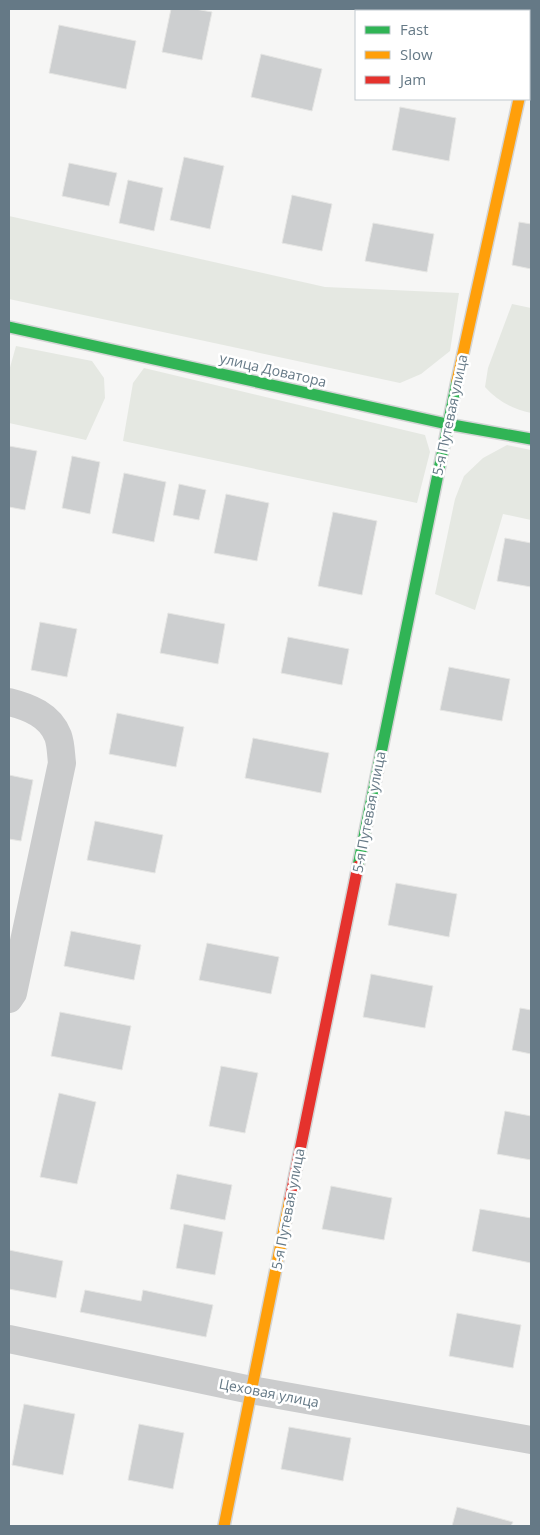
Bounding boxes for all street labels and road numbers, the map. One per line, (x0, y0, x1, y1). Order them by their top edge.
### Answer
street label: улица Доватора (218, 348, 328, 391)
street label: 5-я Путевая улица (427, 353, 472, 477)
street label: 5-я Путевая улица (347, 750, 390, 874)
street label: 5-я Путевая улица (266, 1147, 309, 1271)
street label: Цеховая улица (217, 1373, 321, 1412)

